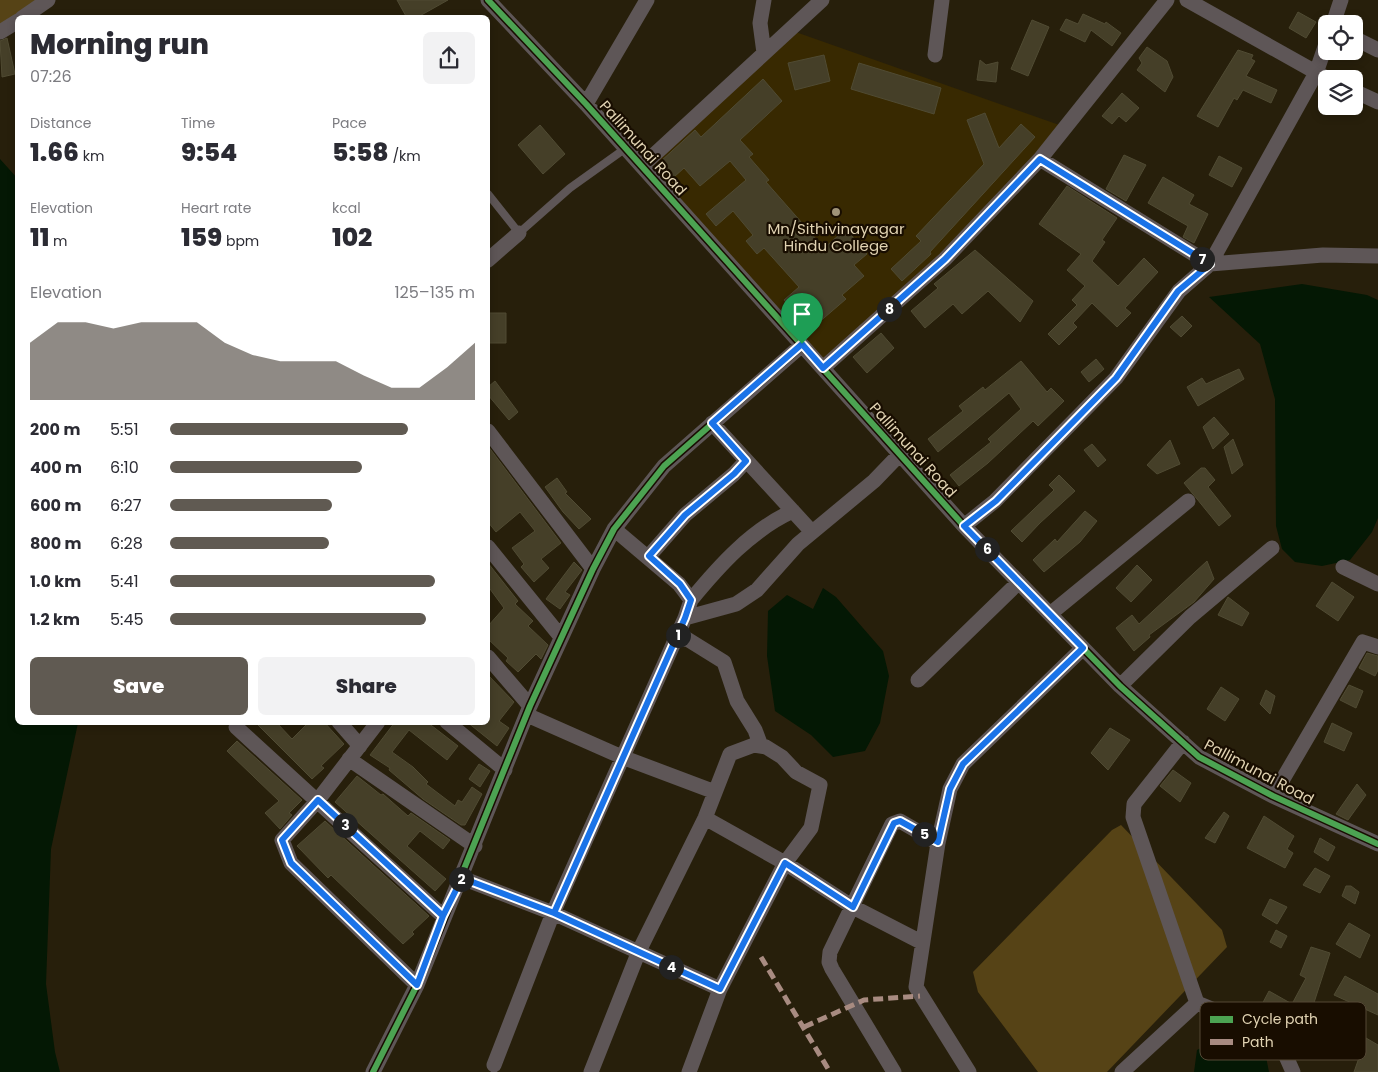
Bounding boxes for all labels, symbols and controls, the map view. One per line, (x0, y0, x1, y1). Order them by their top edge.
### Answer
map controls (1318, 15, 1363, 115)
button: locate (1318, 15, 1363, 60)
text: Morning run (30, 25, 209, 64)
button: share (423, 32, 475, 84)
text: 07:26 (30, 65, 72, 88)
button: layers (1318, 70, 1363, 115)
street label: Pallimunai Road (595, 96, 692, 200)
text: Distance (30, 113, 91, 133)
text: Time (181, 113, 215, 133)
text: Pace (332, 113, 367, 133)
text: 1.66 (30, 135, 79, 170)
text: 9:54 (181, 135, 237, 170)
text: 5:58 (332, 135, 389, 170)
text: km (79, 146, 104, 166)
text: /km (389, 146, 421, 166)
text: Elevation (30, 198, 93, 218)
text: Heart rate (181, 198, 251, 218)
text: kcal (332, 198, 361, 218)
marker: Mn/Sithivinayagar Hindu College (830, 206, 842, 218)
place label: Mn/Sithivinayagar Hindu College (767, 218, 905, 256)
text: 11 (30, 220, 49, 255)
text: 159 (181, 220, 222, 255)
text: 102 (332, 220, 372, 255)
text: m (49, 231, 68, 251)
text: bpm (222, 231, 259, 251)
pin: 7 (1190, 246, 1214, 272)
text: 7 (1199, 249, 1206, 269)
text: Elevation (30, 281, 102, 304)
text: 125–135 m (394, 281, 475, 304)
pin (781, 293, 823, 344)
pin: 8 (876, 296, 902, 322)
text: 8 (885, 299, 894, 319)
icon: arrive (788, 300, 816, 328)
street label: Pallimunai Road (865, 398, 962, 502)
text: 200 m (30, 418, 80, 441)
text: 5:51 (110, 418, 139, 441)
text: 400 m (30, 456, 82, 479)
text: 6:10 (110, 456, 139, 479)
text: 600 m (30, 494, 81, 517)
text: 6:27 (110, 494, 142, 517)
text: 800 m (30, 532, 82, 555)
text: 6:28 (110, 532, 143, 555)
pin: 6 (974, 536, 1000, 562)
text: 6 (983, 539, 992, 559)
text: 1.0 km (30, 570, 81, 593)
text: 5:41 (110, 570, 139, 593)
text: 1.2 km (30, 608, 80, 631)
text: 5:45 (110, 608, 144, 631)
pin: 1 (666, 622, 690, 648)
text: 1 (676, 625, 681, 645)
button: Save (30, 657, 248, 715)
button: Share (258, 657, 475, 715)
street label: Pallimunai Road (1201, 734, 1318, 809)
pin: 3 (332, 812, 358, 838)
text: 3 (341, 815, 350, 835)
pin: 5 (912, 822, 936, 846)
text: 5 (920, 824, 929, 844)
pin: 2 (448, 866, 474, 892)
text: 2 (458, 869, 466, 889)
pin: 4 (658, 954, 684, 980)
text: 4 (667, 957, 676, 977)
legend (1200, 1002, 1366, 1060)
text: Cycle path (1242, 1009, 1318, 1029)
text: Path (1242, 1032, 1274, 1052)

